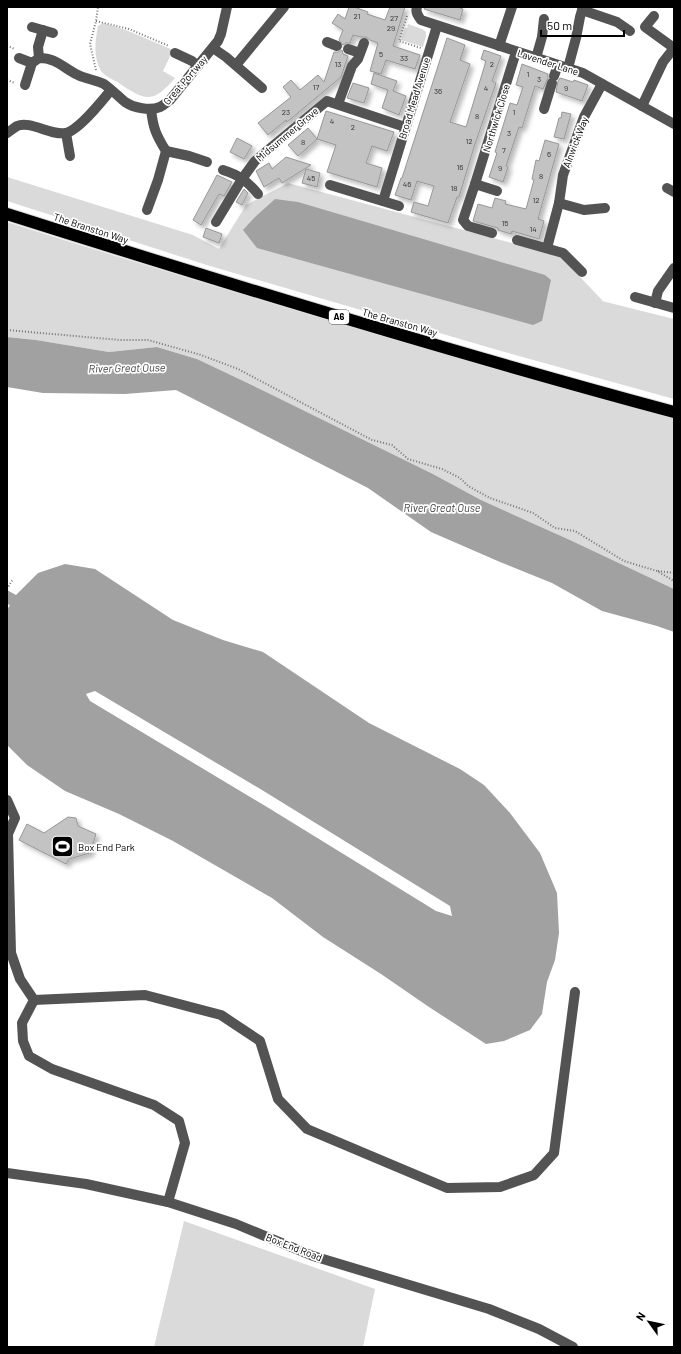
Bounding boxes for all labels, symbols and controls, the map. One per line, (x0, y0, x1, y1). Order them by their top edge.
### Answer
house number: 21 (354, 11, 361, 21)
scale bar (541, 12, 624, 38)
house number: 27 (390, 13, 398, 23)
text: 50 m (547, 18, 572, 32)
house number: 29 (387, 23, 395, 33)
street label: Lavender Lane (516, 46, 580, 78)
house number: 5 (379, 49, 383, 59)
street label: Great Portway (160, 53, 210, 107)
house number: 33 (400, 53, 408, 63)
street label: Broad Mead Avenue (396, 56, 432, 140)
house number: 13 (335, 59, 341, 69)
house number: 2 (490, 59, 494, 69)
house number: 1 (527, 69, 530, 79)
house number: 3 (537, 74, 541, 84)
house number: 17 (313, 82, 320, 92)
street label: Northwick Close (480, 82, 512, 154)
house number: 4 (484, 83, 488, 93)
house number: 9 (564, 83, 568, 93)
house number: 36 (434, 86, 442, 96)
street label: Midsummer Grove (253, 104, 321, 164)
house number: 23 (282, 107, 290, 117)
house number: 1 (513, 107, 516, 117)
house number: 8 (475, 111, 479, 121)
street label: Alnwick Way (560, 114, 590, 169)
house number: 4 (330, 116, 334, 126)
house number: 2 (351, 122, 355, 132)
house number: 3 (507, 128, 511, 138)
house number: 12 (465, 136, 473, 146)
house number: 8 (301, 137, 305, 147)
house number: 7 (502, 145, 506, 155)
house number: 6 (547, 149, 551, 159)
house number: 16 (457, 162, 463, 172)
house number: 9 (498, 163, 502, 173)
house number: 8 (539, 171, 543, 181)
house number: 45 (307, 173, 315, 183)
house number: 46 (403, 179, 411, 189)
house number: 18 (451, 183, 457, 193)
house number: 12 (532, 195, 540, 205)
street label: The Branston Way (52, 210, 130, 246)
house number: 15 (502, 218, 508, 228)
house number: 14 (529, 224, 537, 234)
street label: The Branston Way (361, 306, 439, 339)
road number: A6 (329, 310, 349, 324)
water label: River Great Ouse (88, 360, 166, 375)
water label: River Great Ouse (404, 501, 481, 514)
sports icon: Box End Park (49, 834, 75, 860)
place label: Box End Park (78, 841, 135, 853)
street label: Box End Road (264, 1231, 324, 1263)
north arrow (629, 1302, 669, 1342)
text: N (633, 1310, 648, 1323)

